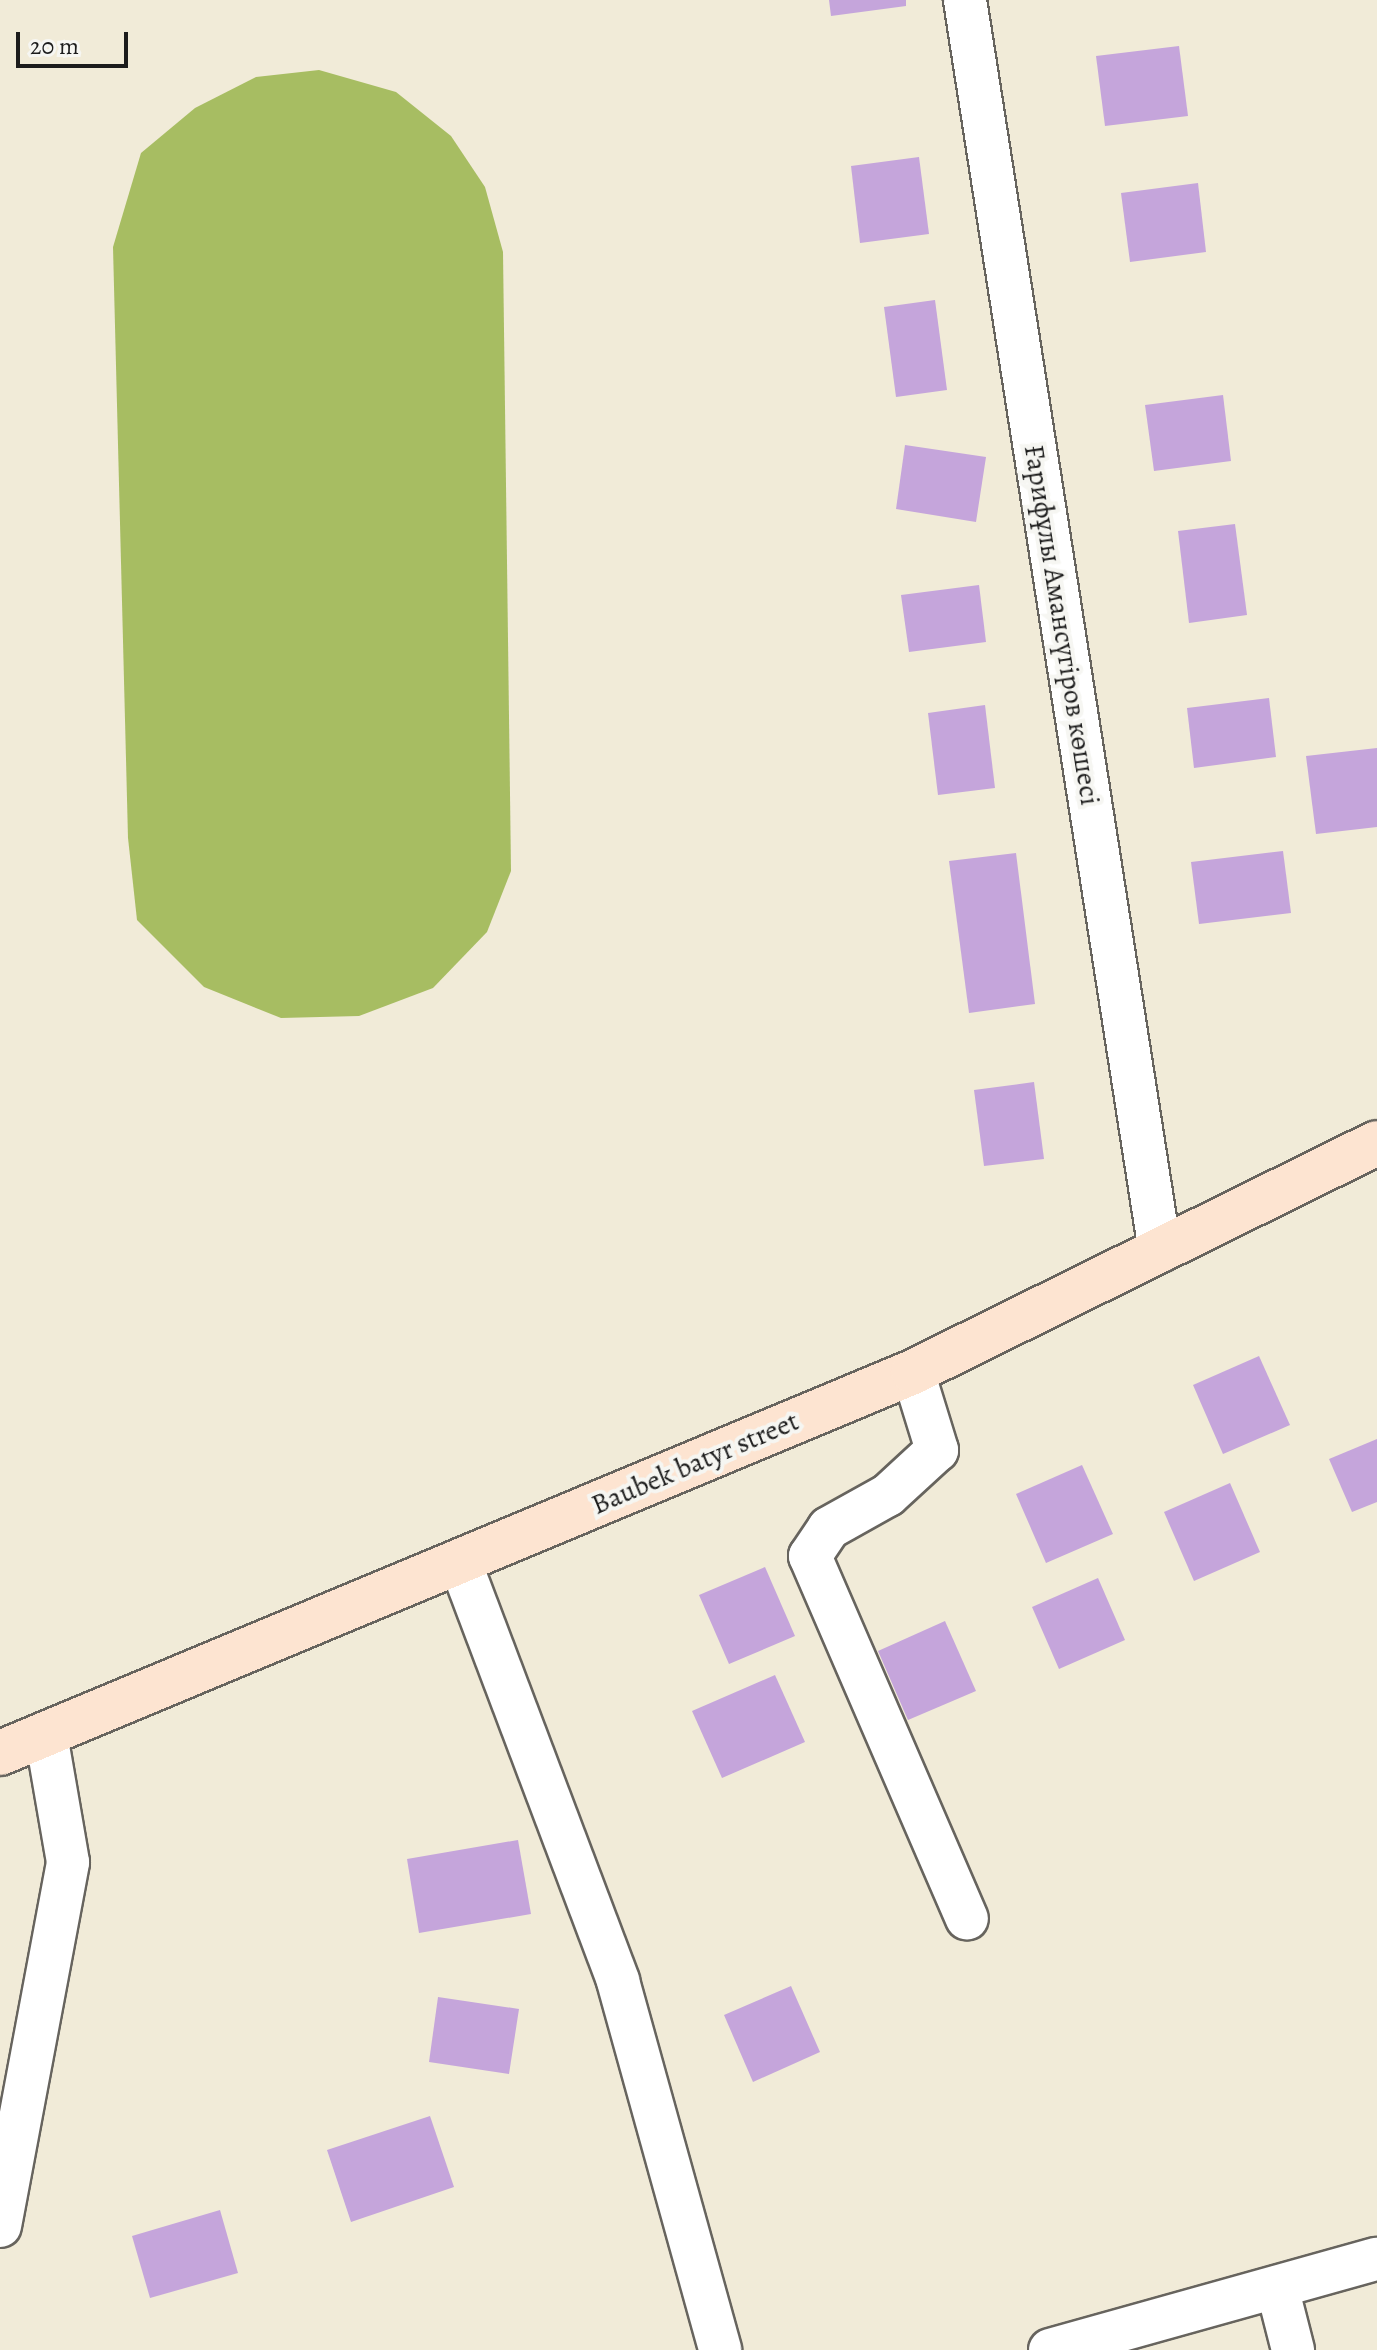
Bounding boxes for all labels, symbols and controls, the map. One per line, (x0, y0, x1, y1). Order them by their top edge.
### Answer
scale bar (20, 16, 132, 66)
text: 20 m (30, 30, 79, 62)
street label: Ғарифұлы Амансүгіров көшесі (1017, 442, 1107, 808)
street label: Baubek batyr street (586, 1404, 804, 1522)

